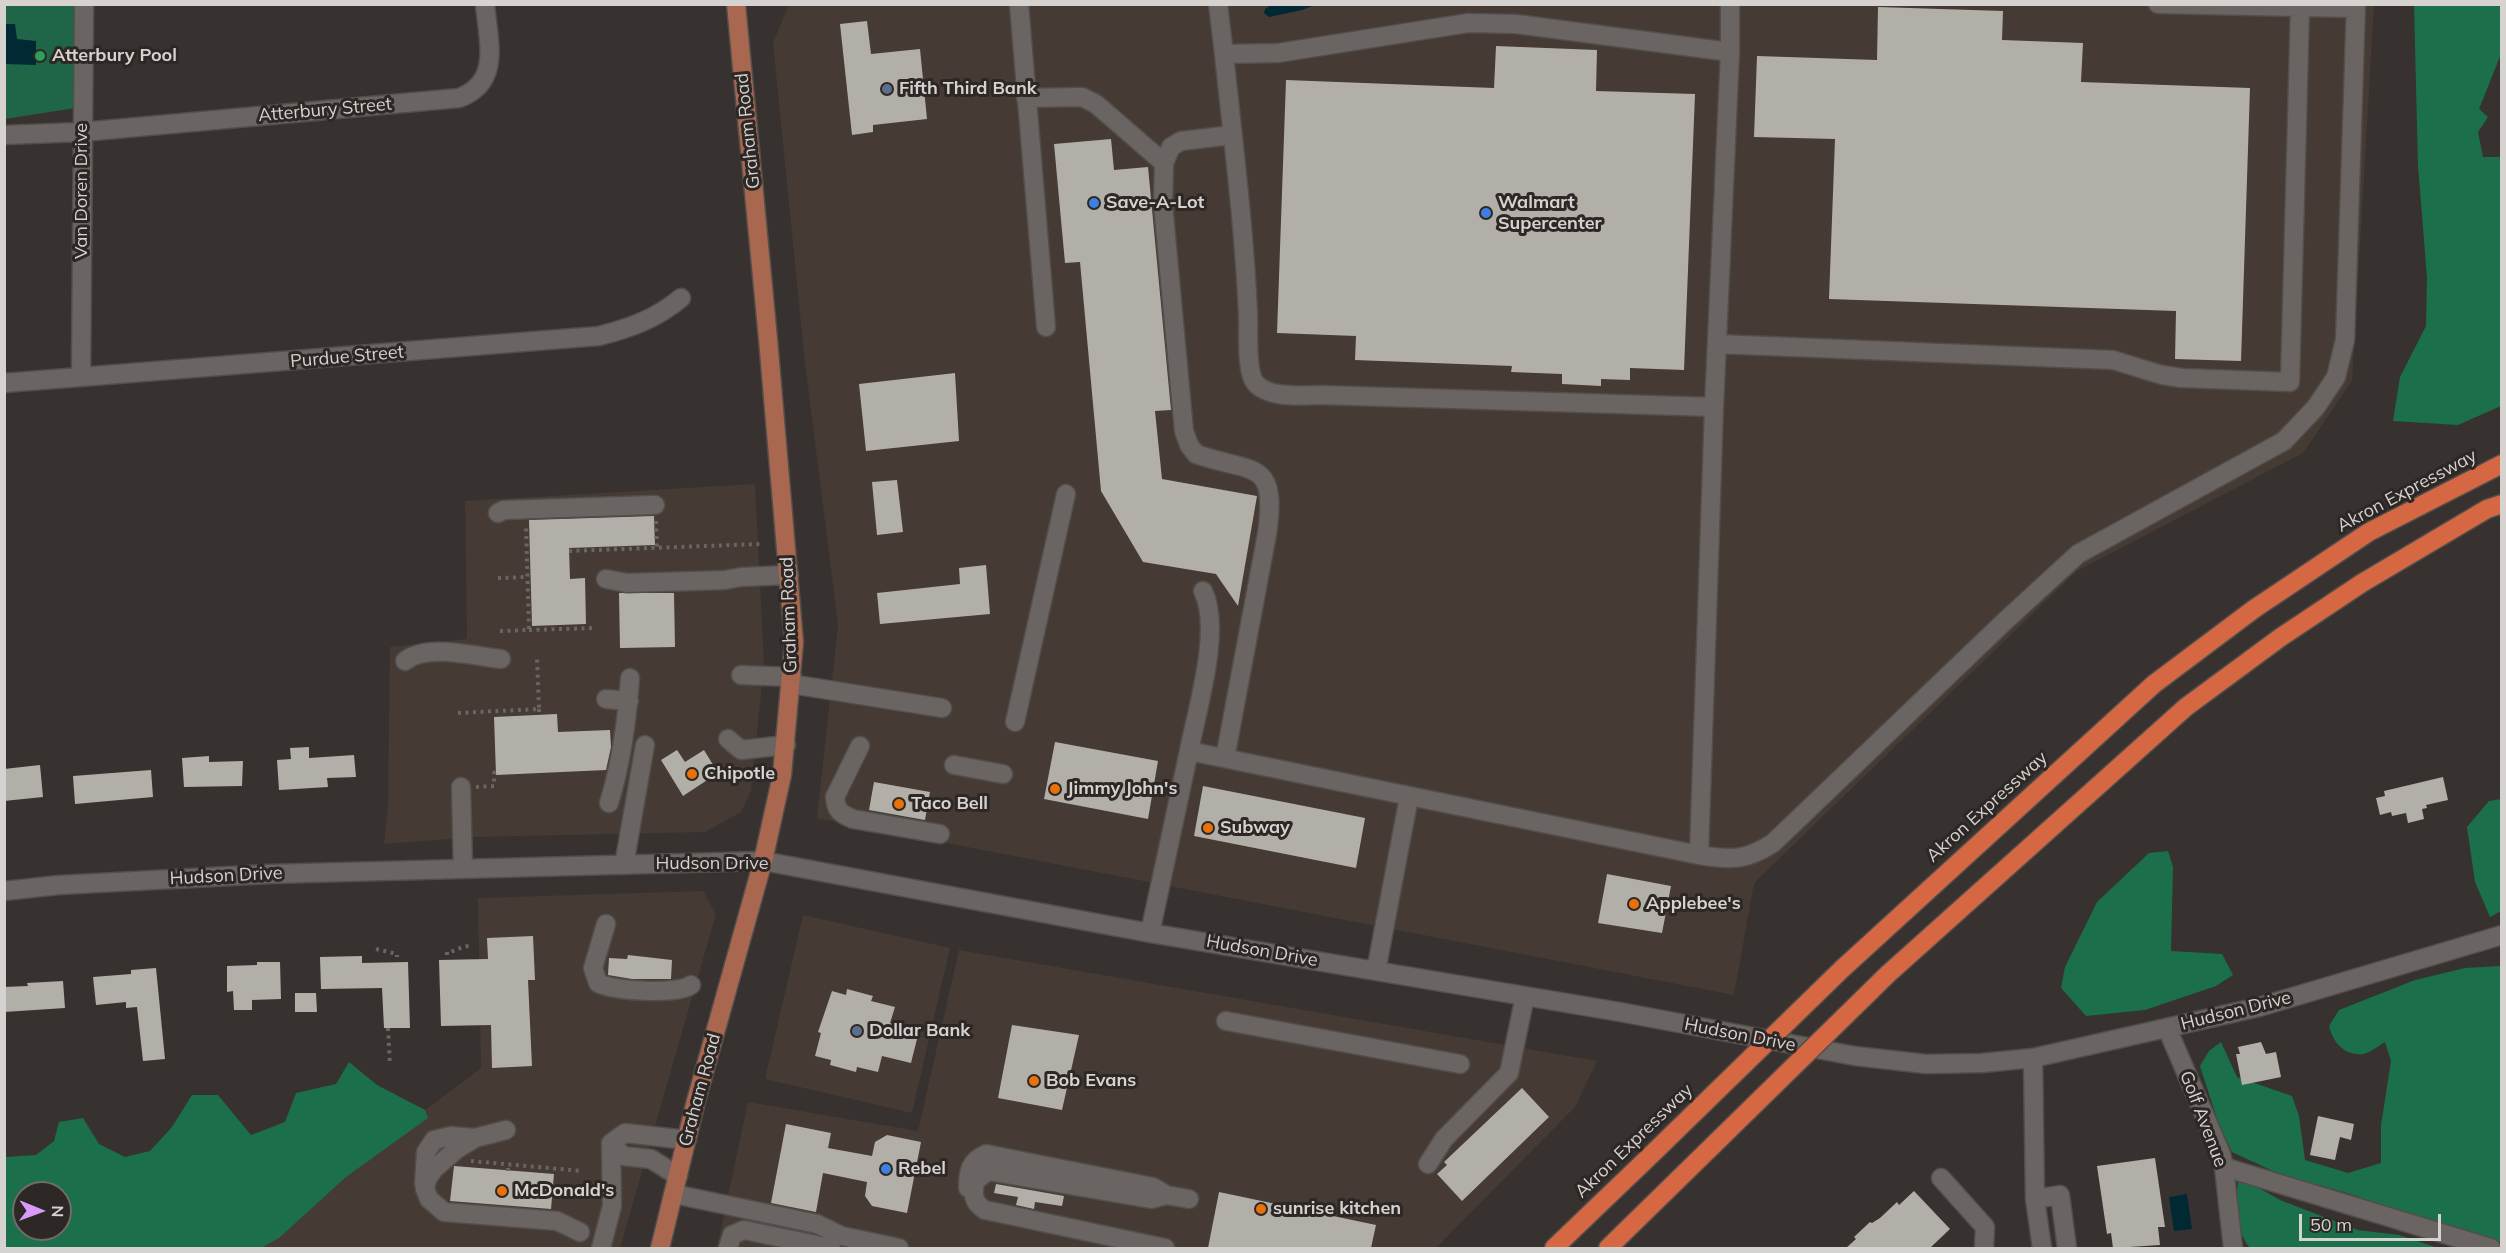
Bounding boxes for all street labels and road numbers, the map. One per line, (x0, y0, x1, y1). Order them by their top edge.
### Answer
street label: Graham Road (731, 72, 765, 190)
street label: Atterbury Street (257, 93, 393, 127)
street label: Van Doren Drive (71, 123, 93, 259)
street label: Purdue Street (289, 341, 405, 373)
street label: Akron Expressway (2333, 445, 2481, 537)
street label: Graham Road (776, 556, 802, 674)
street label: Akron Expressway (1922, 747, 2052, 867)
street label: Hudson Drive (656, 853, 768, 875)
street label: Hudson Drive (169, 862, 283, 890)
street label: Hudson Drive (1205, 931, 1319, 971)
street label: Hudson Drive (2179, 987, 2293, 1035)
street label: Hudson Drive (1683, 1014, 1797, 1056)
street label: Graham Road (675, 1031, 725, 1149)
street label: Golf Avenue (2175, 1068, 2231, 1170)
street label: Akron Expressway (1571, 1079, 1697, 1203)

